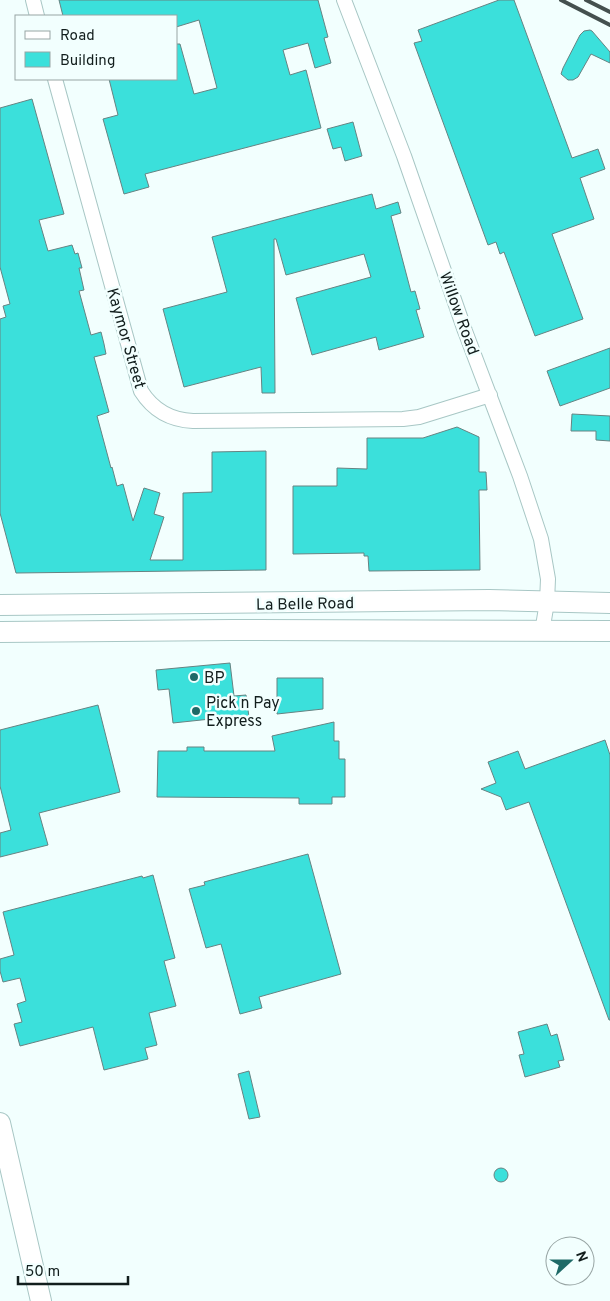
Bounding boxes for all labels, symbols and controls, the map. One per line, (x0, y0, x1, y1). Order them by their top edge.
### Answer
legend (15, 15, 178, 80)
text: Road (60, 27, 95, 46)
text: Building (60, 52, 115, 71)
street label: Willow Road (434, 269, 482, 358)
street label: Kaymor Street (101, 286, 149, 391)
street label: La Belle Road (256, 594, 354, 616)
place label: BP (204, 669, 225, 689)
marker: BP (188, 671, 200, 683)
place label: Pick n Pay Express (206, 694, 280, 732)
marker: Pick n Pay Express (190, 705, 202, 717)
north arrow (545, 1236, 595, 1286)
text: N (571, 1249, 590, 1265)
scale bar (18, 1254, 128, 1286)
text: 50 m (25, 1263, 60, 1282)

